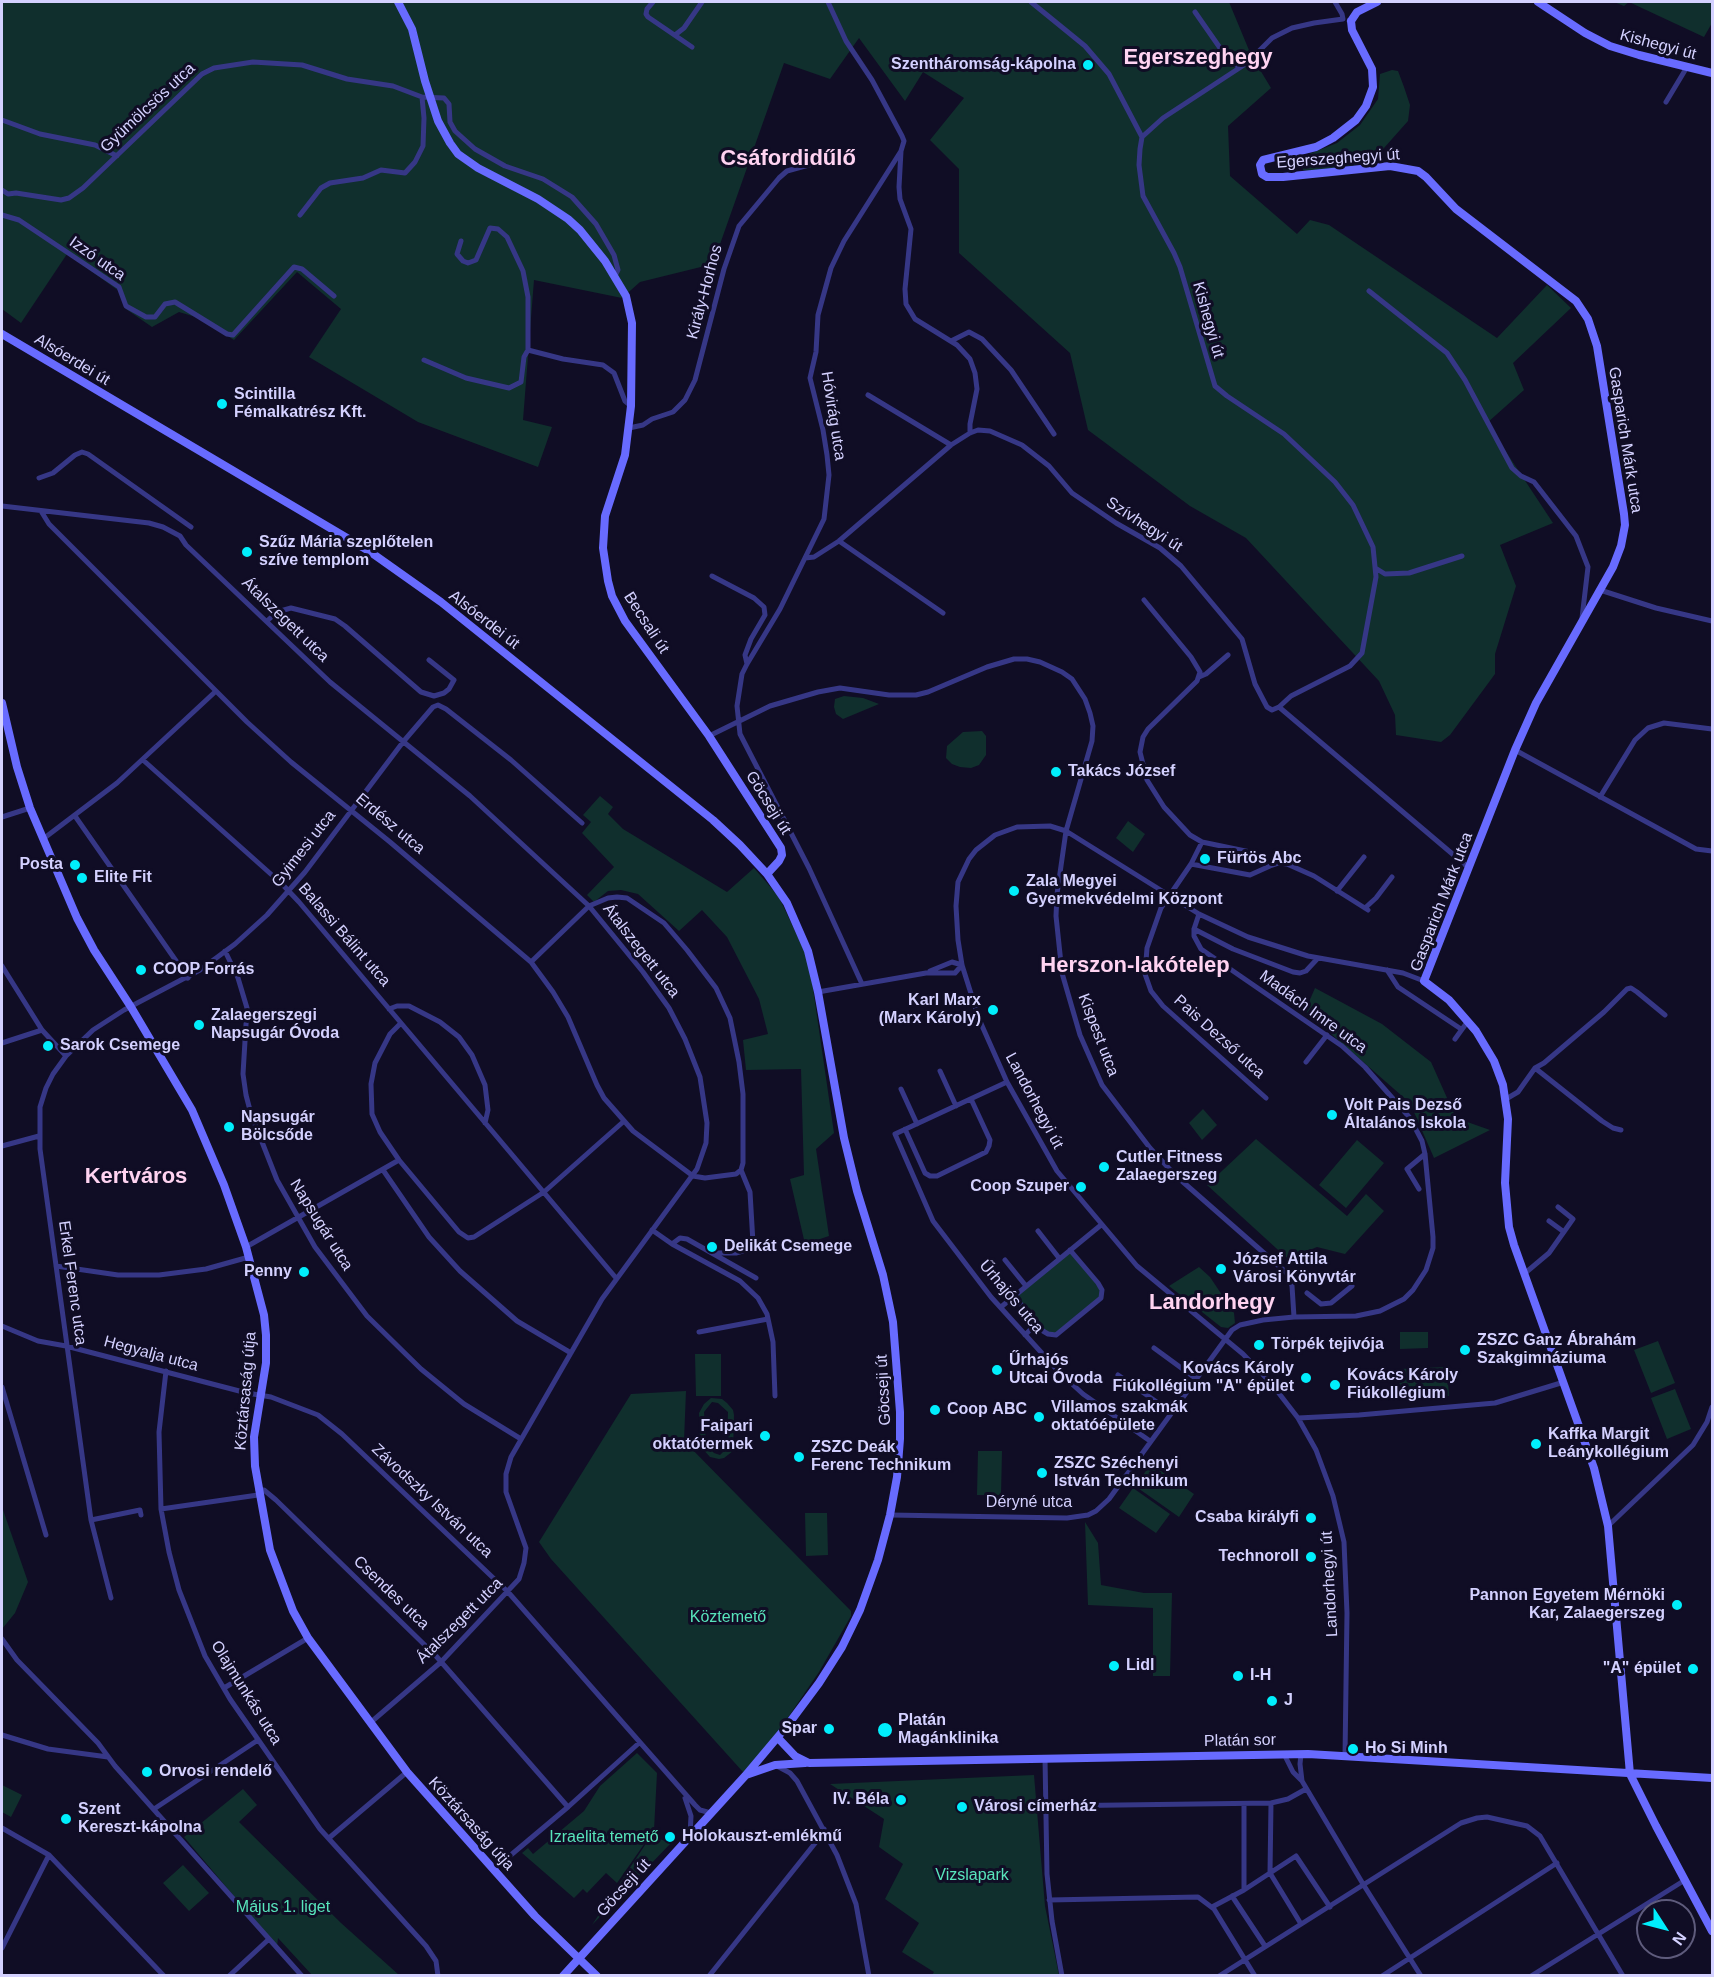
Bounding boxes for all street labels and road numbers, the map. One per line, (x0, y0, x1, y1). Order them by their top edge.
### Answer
street label: Kishegyi út (1618, 26, 1698, 64)
street label: Gyümölcsös utca (97, 59, 199, 157)
street label: Egerszeghegyi út (1276, 145, 1400, 173)
street label: Izzó utca (65, 233, 129, 285)
street label: Király-Horhos (683, 243, 727, 341)
street label: Kishegyi út (1188, 280, 1228, 360)
street label: Alsóerdei út (31, 330, 113, 390)
street label: Gasparich Márk utca (1604, 366, 1646, 514)
street label: Hóvirág utca (816, 370, 850, 462)
street label: Szívhegyi út (1102, 493, 1186, 557)
street label: Átalszegett utca (237, 574, 333, 666)
street label: Alsóerdei út (445, 586, 523, 654)
street label: Becsali út (619, 589, 673, 657)
street label: Göcseji út (741, 768, 795, 838)
street label: Erdész utca (351, 789, 429, 859)
street label: Gyimesi utca (268, 807, 340, 891)
street label: Gasparich Márk utca (1407, 830, 1477, 974)
street label: Balassi Bálint utca (294, 879, 394, 991)
street label: Átalszegett utca (598, 900, 684, 1002)
street label: Madách Imre utca (1256, 967, 1370, 1057)
street label: Kispest utca (1073, 991, 1123, 1079)
street label: Pais Dezső utca (1170, 991, 1268, 1083)
street label: Landorhegyi út (1001, 1050, 1067, 1152)
street label: Napsugár utca (285, 1176, 357, 1274)
street label: Erkel Ferenc utca (54, 1220, 90, 1346)
street label: Űrhajós utca (975, 1256, 1047, 1338)
street label: Köztársaság útja (231, 1331, 261, 1451)
street label: Hegyalja utca (102, 1332, 200, 1376)
street label: Göcseji út (873, 1354, 895, 1426)
street label: Závodszky István utca (368, 1440, 496, 1562)
street label: Déryné utca (986, 1493, 1072, 1513)
street label: Landorhegyi út (1318, 1531, 1342, 1637)
street label: Csendes utca (349, 1552, 433, 1634)
street label: Átalszegett utca (413, 1574, 507, 1668)
street label: Olajmunkás utca (206, 1637, 286, 1749)
street label: Platán sor (1204, 1731, 1276, 1751)
street label: Köztársaság útja (424, 1773, 518, 1875)
street label: Göcseji út (593, 1855, 655, 1921)

